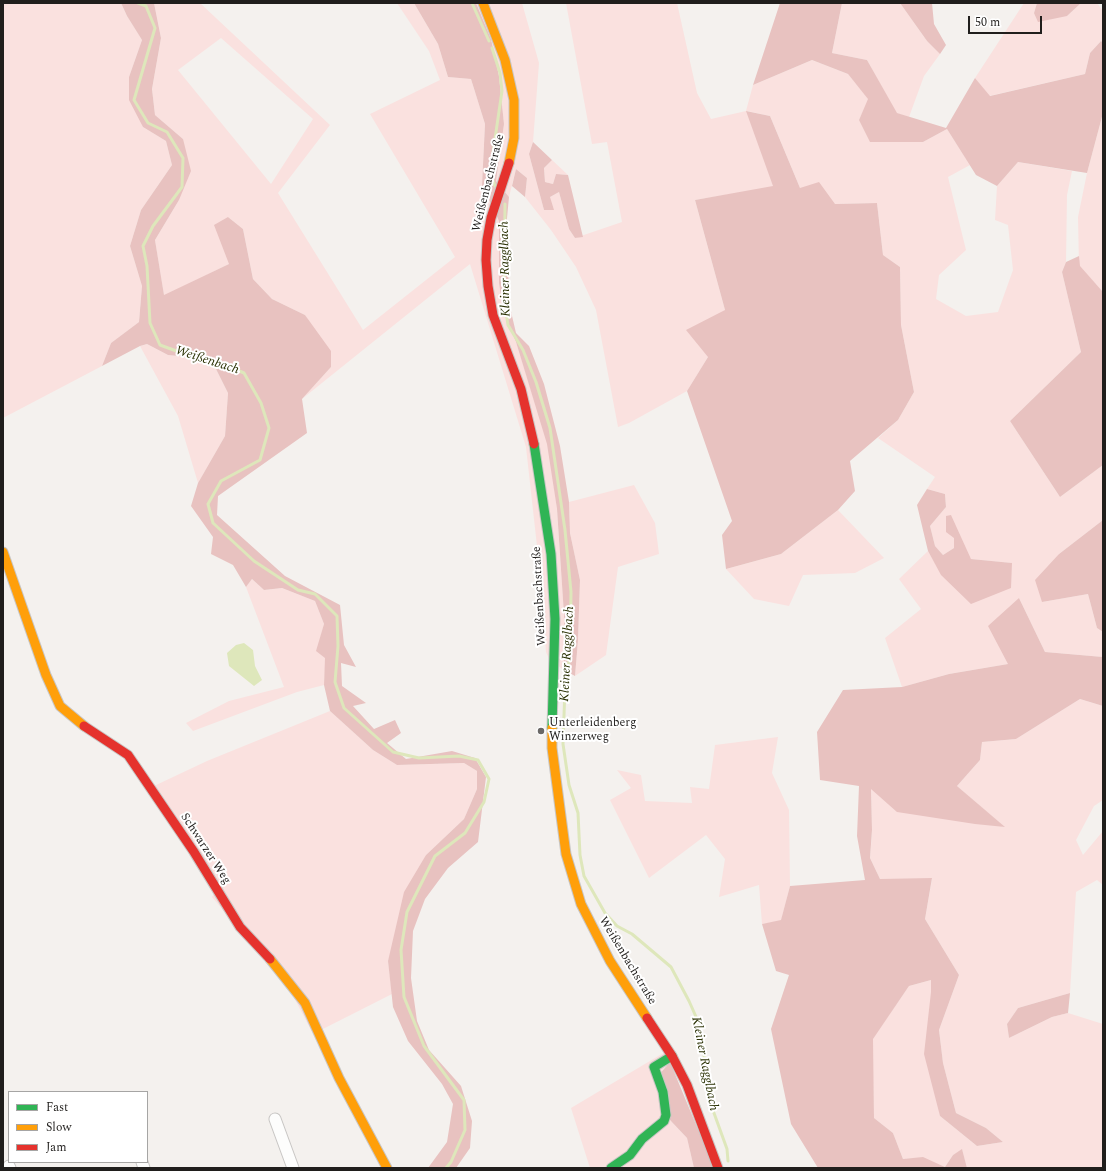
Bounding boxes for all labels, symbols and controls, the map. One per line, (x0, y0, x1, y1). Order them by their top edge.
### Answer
scale bar (970, 8, 1044, 34)
text: 50 m (975, 13, 1000, 32)
street label: Weißenbachstraße (470, 133, 508, 233)
water label: Kleiner Ragglbach (497, 221, 515, 317)
water label: Weißenbach (173, 343, 241, 379)
street label: Weißenbachstraße (530, 546, 550, 646)
water label: Kleiner Ragglbach (558, 606, 578, 702)
place label: Unterleidenberg Winzerweg (549, 717, 637, 745)
marker: Unterleidenberg Winzerweg (536, 726, 546, 736)
street label: Schwarzer Weg (177, 811, 233, 887)
street label: Weißenbachstraße (595, 915, 659, 1007)
water label: Kleiner Ragglbach (687, 1016, 721, 1112)
legend (8, 1091, 148, 1163)
text: Fast (46, 1098, 68, 1117)
text: Slow (46, 1118, 71, 1137)
text: Jam (46, 1138, 67, 1157)

